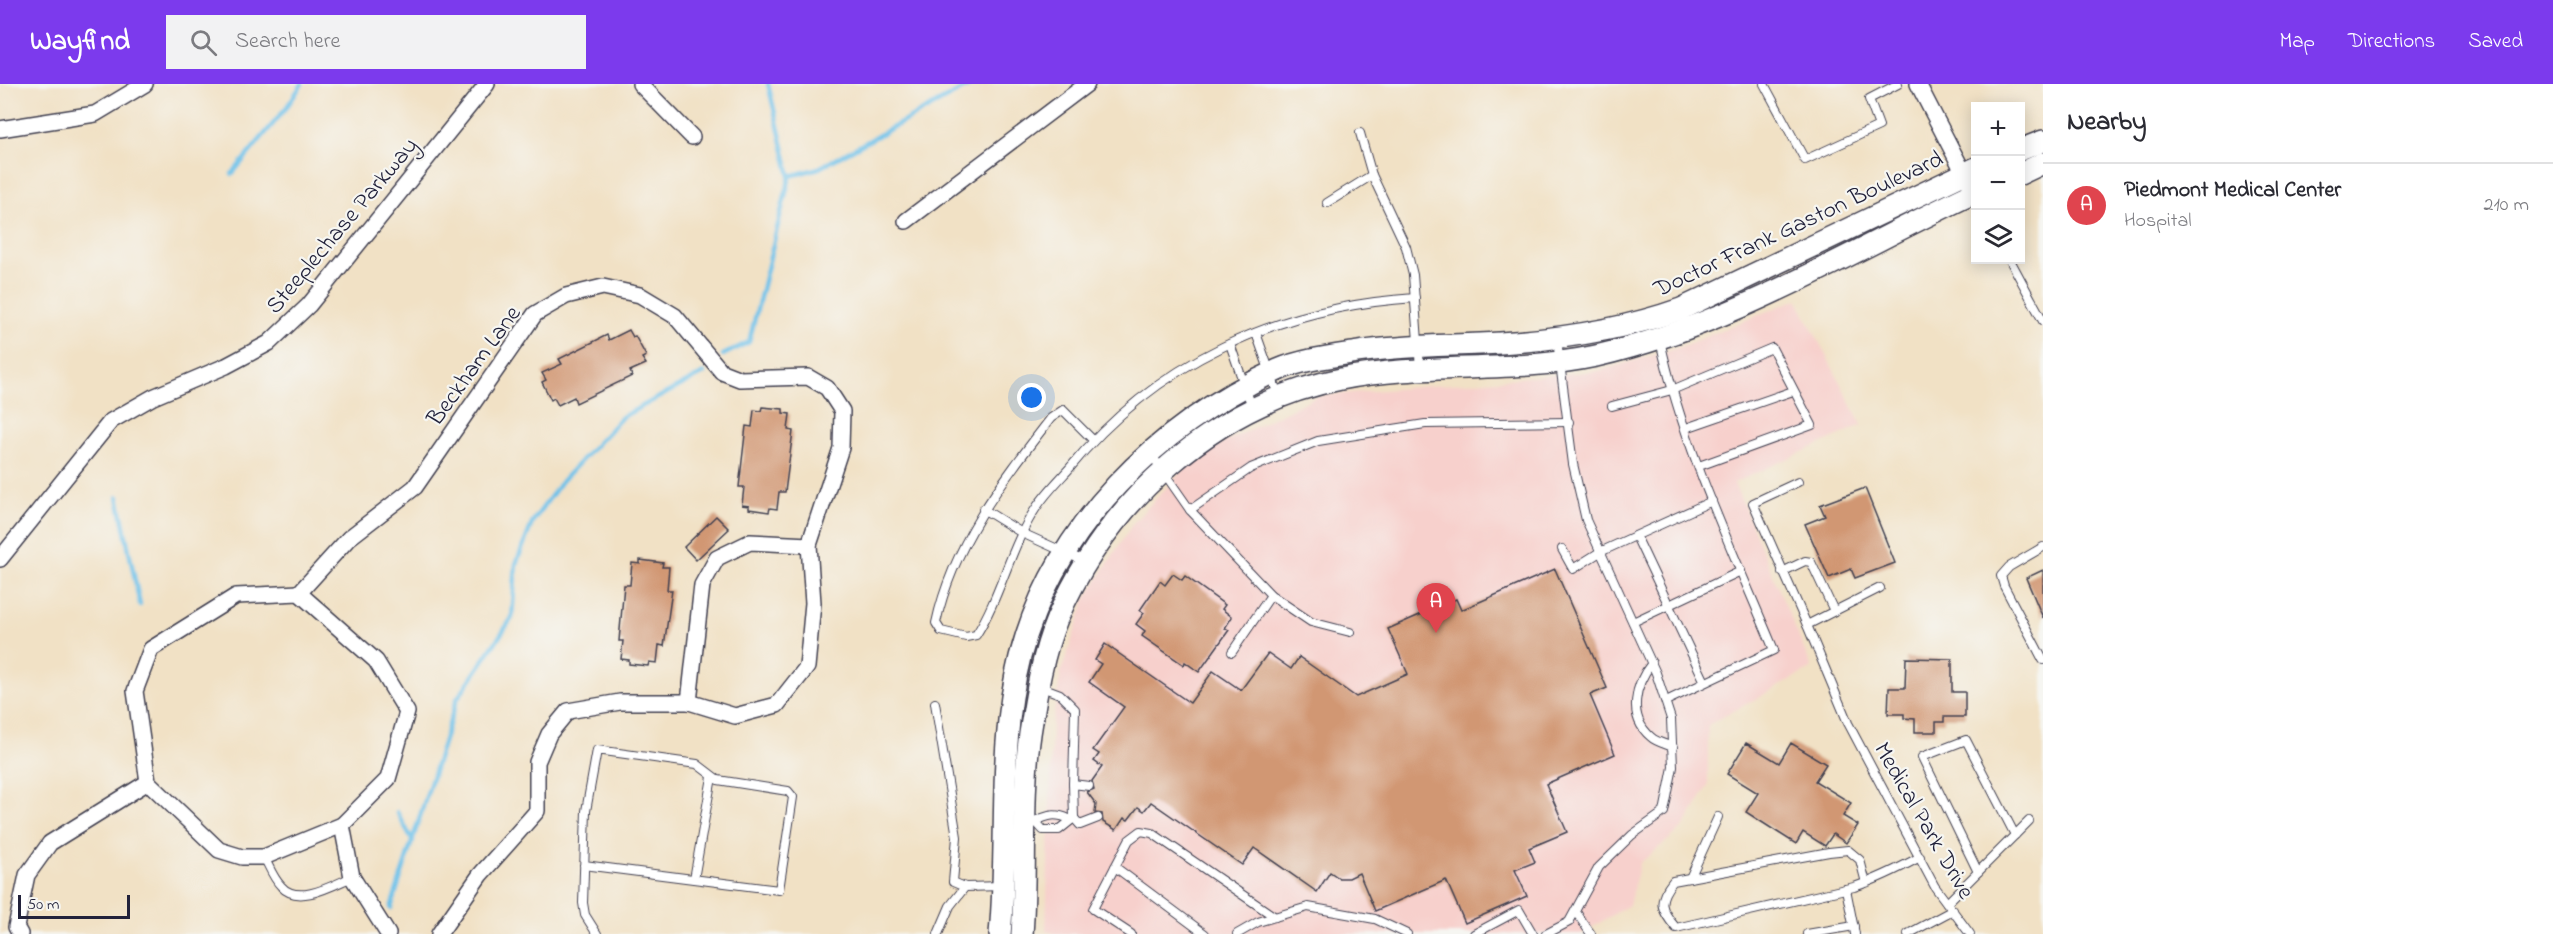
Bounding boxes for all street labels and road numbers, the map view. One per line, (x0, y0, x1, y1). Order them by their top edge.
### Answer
street label: Steeplechase Parkway (258, 131, 428, 323)
street label: Doctor Frank Gaston Boulevard (1648, 142, 1950, 308)
street label: Beckham Lane (419, 299, 531, 435)
street label: Medical Park Drive (1864, 736, 1982, 907)

